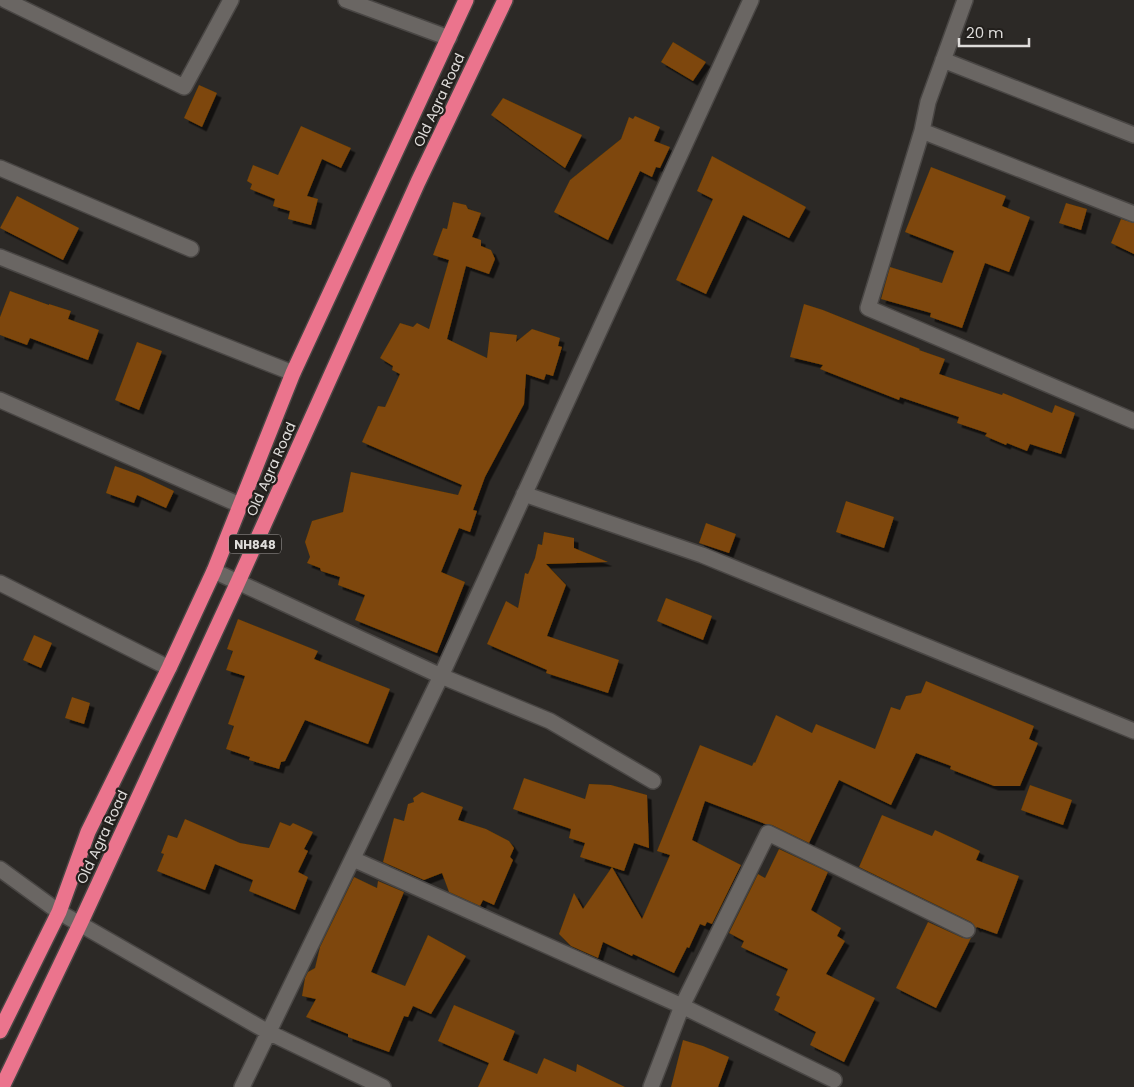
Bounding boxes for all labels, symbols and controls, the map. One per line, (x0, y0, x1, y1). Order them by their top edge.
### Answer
scale bar (959, 15, 1029, 47)
text: 20 m (966, 22, 1004, 43)
street label: Old Agra Road (409, 50, 469, 150)
street label: Old Agra Road (241, 419, 301, 519)
road number: NH848 (229, 534, 281, 554)
street label: Old Agra Road (72, 787, 132, 887)

